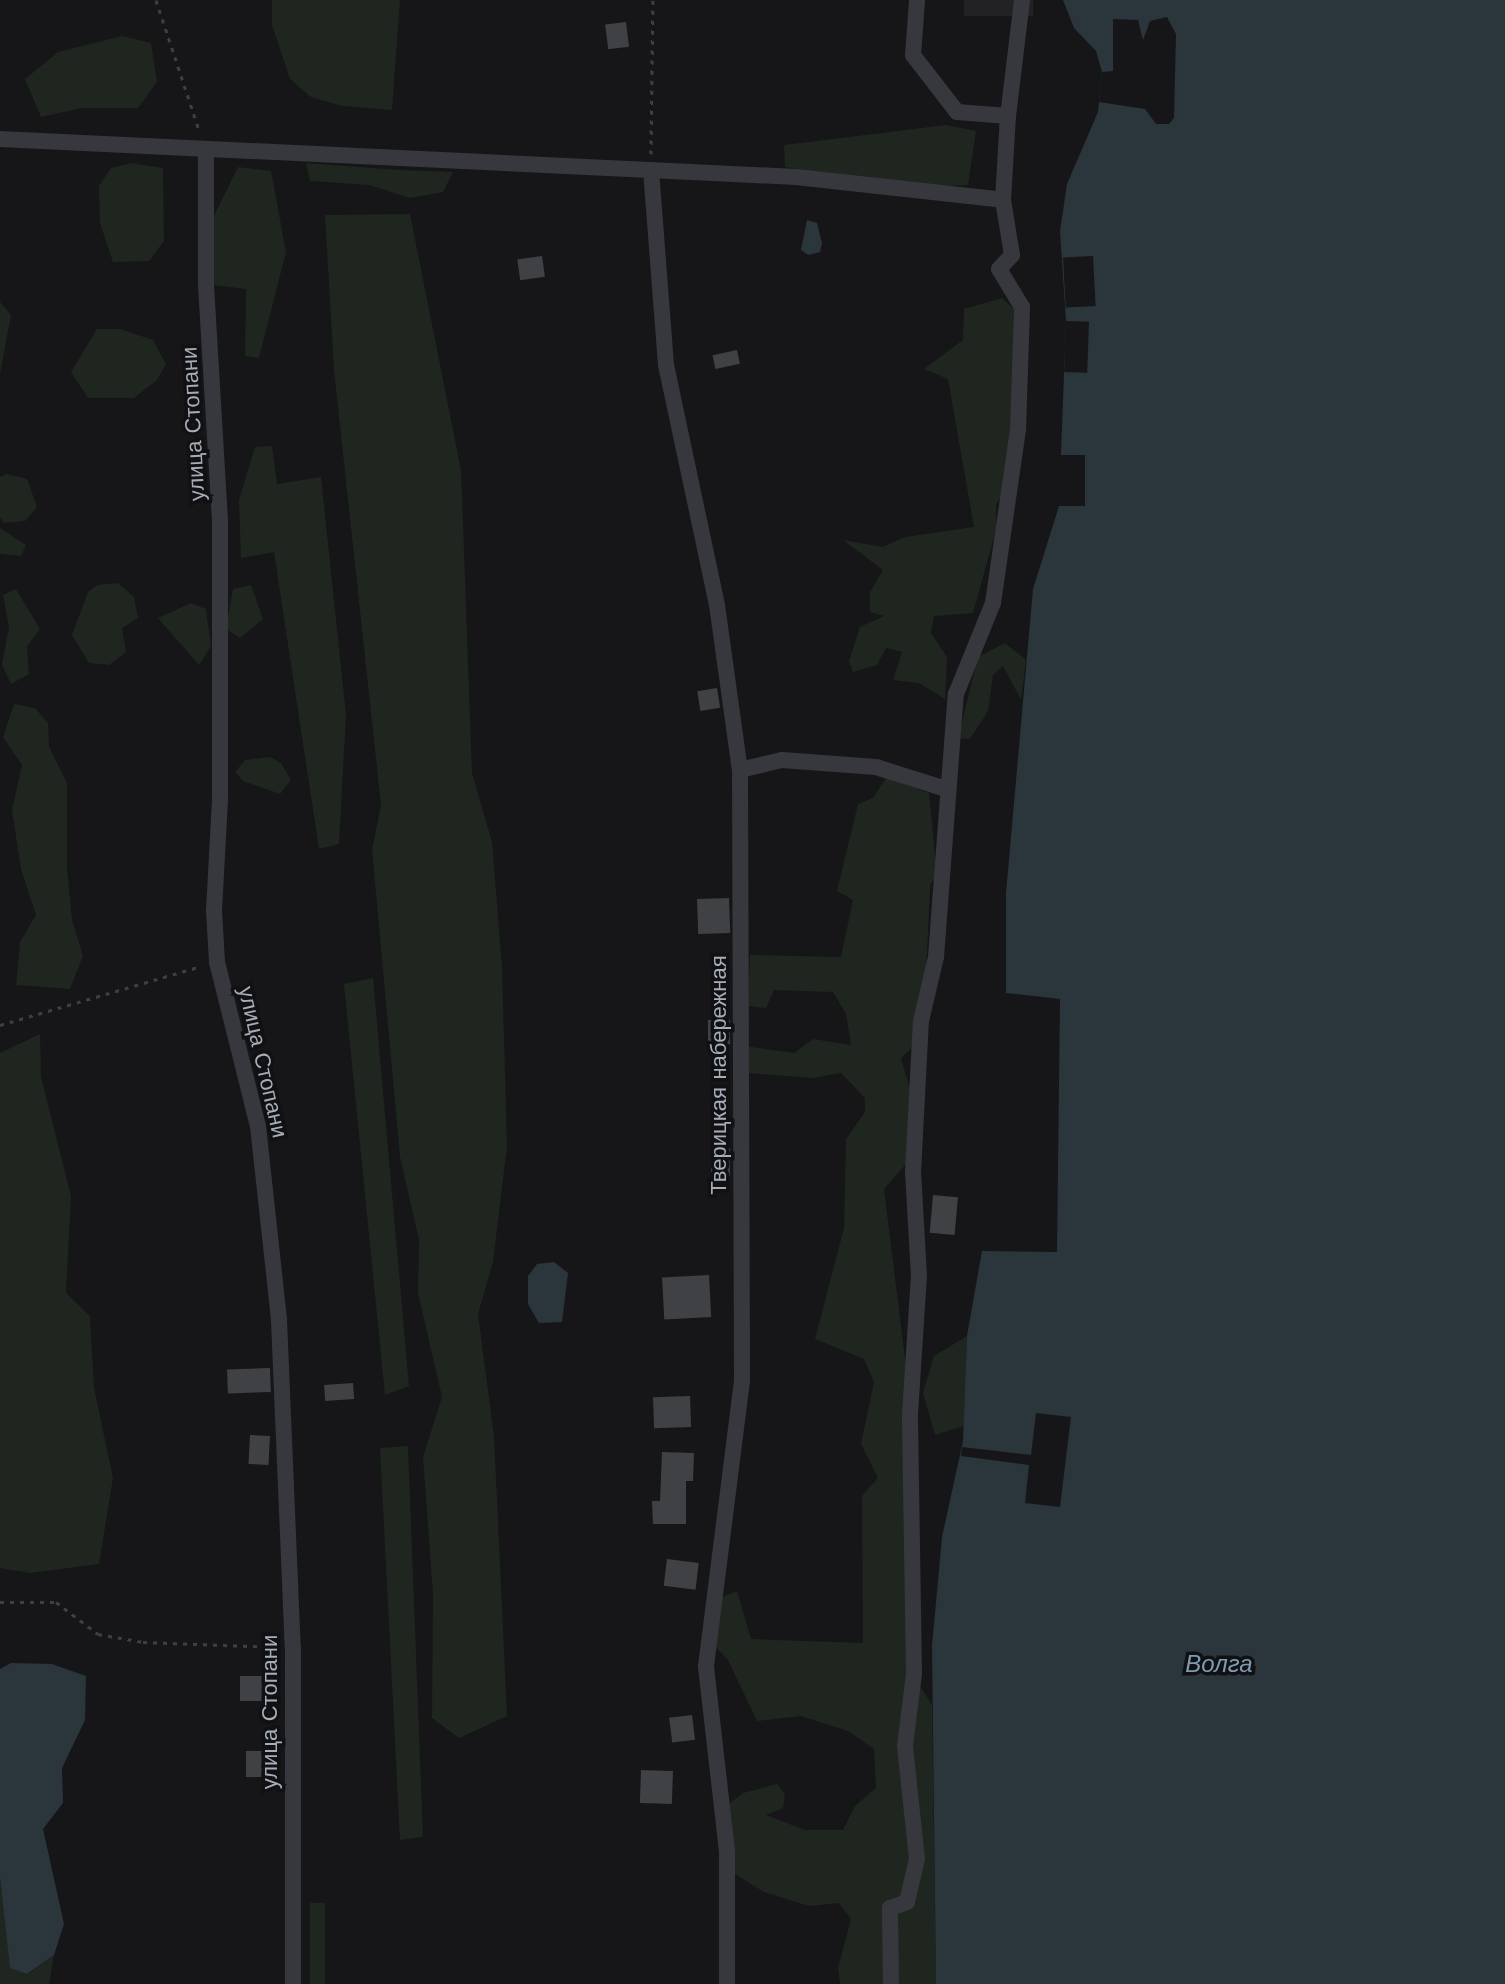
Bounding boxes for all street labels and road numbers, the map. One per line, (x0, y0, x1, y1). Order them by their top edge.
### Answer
street label: улица Стопани (176, 346, 210, 502)
street label: Тверицкая набережная (706, 955, 732, 1195)
street label: улица Стопани (233, 984, 293, 1140)
street label: улица Стопани (257, 1635, 283, 1789)

